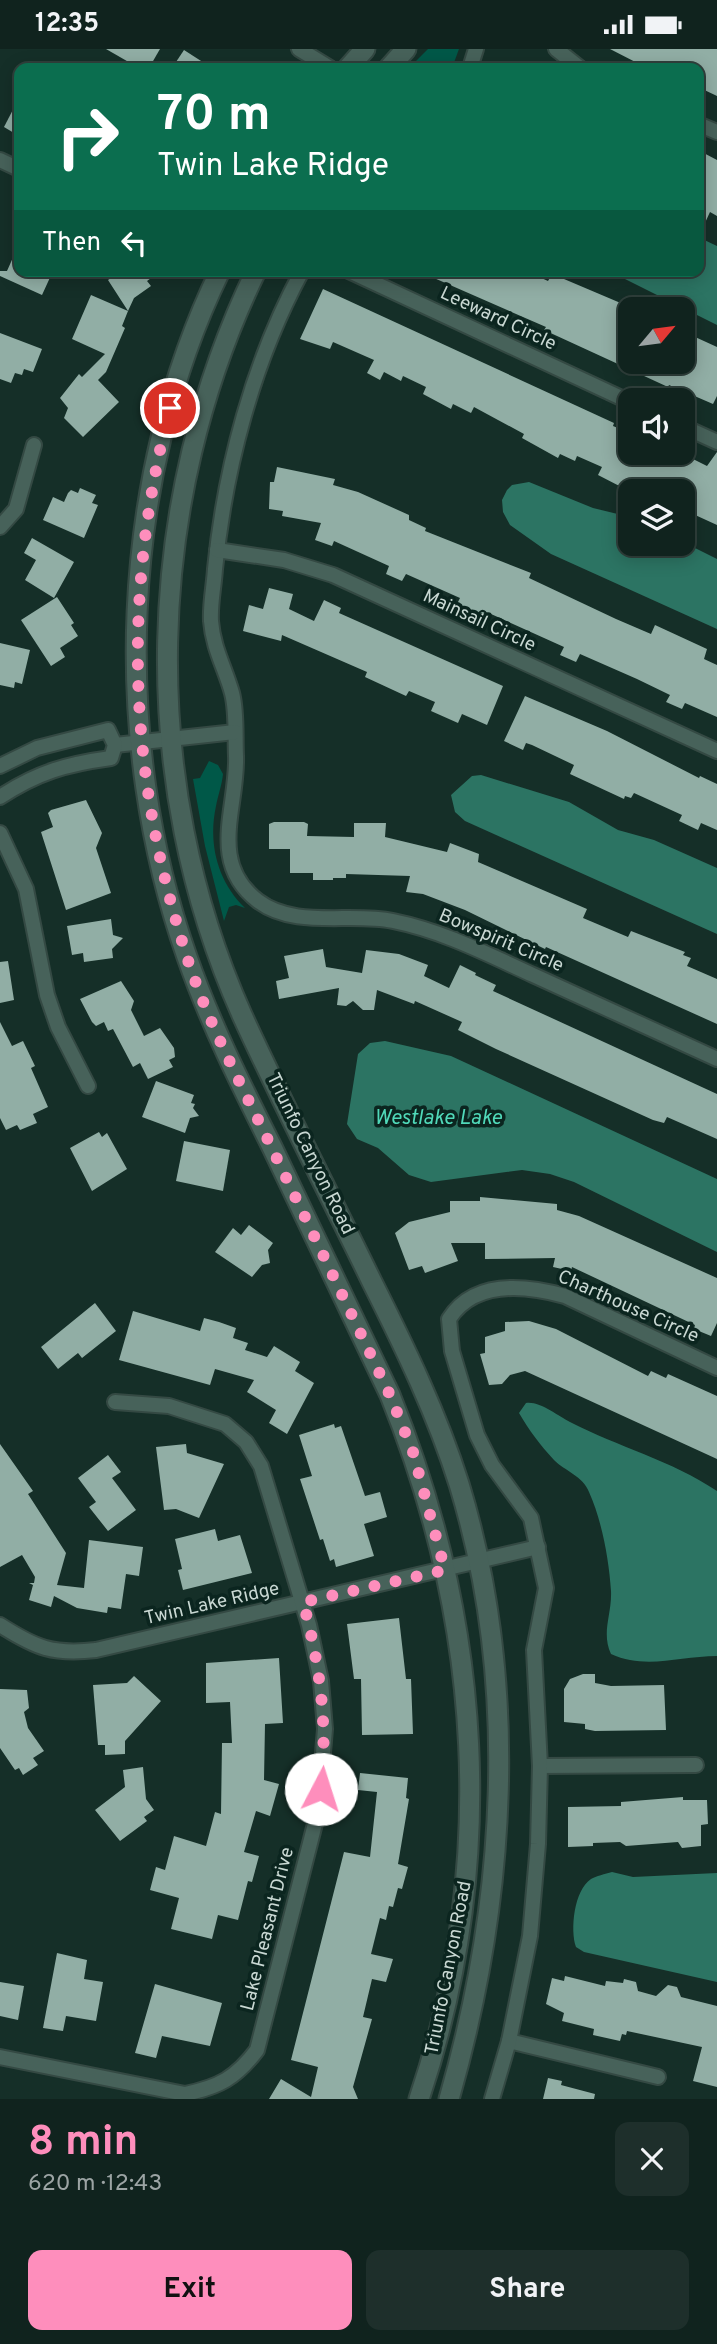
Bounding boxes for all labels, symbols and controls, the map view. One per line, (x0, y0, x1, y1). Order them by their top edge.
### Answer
text: 12:35 (35, 8, 99, 41)
text: 70 m (157, 86, 271, 148)
icon: right (42, 91, 133, 182)
text: Twin Lake Ridge (157, 147, 389, 187)
icon: left (115, 224, 153, 262)
text: Then (42, 227, 101, 260)
street label: Leeward Circle (436, 282, 560, 356)
north arrow (618, 297, 695, 375)
map controls (618, 297, 695, 556)
pin (140, 378, 200, 438)
button: sound (618, 388, 695, 465)
icon: arrive (151, 389, 189, 427)
button: layers (618, 479, 695, 556)
street label: Mainsail Circle (419, 584, 539, 658)
street label: Bowspirit Circle (435, 904, 567, 978)
street label: Triunfo Canyon Road (260, 1069, 360, 1239)
water label: Westlake Lake (374, 1105, 503, 1132)
street label: Charthouse Circle (554, 1265, 702, 1349)
street label: Twin Lake Ridge (142, 1577, 282, 1631)
position arrow (284, 1752, 358, 1826)
street label: Lake Pleasant Drive (236, 1845, 300, 2013)
street label: Triunfo Canyon Road (420, 1879, 478, 2057)
text: 8 min (28, 2117, 138, 2170)
button: close (615, 2122, 689, 2196)
text: 620 m · 12:43 (28, 2170, 162, 2199)
button: Exit (28, 2250, 352, 2330)
button: Share (366, 2250, 689, 2330)

